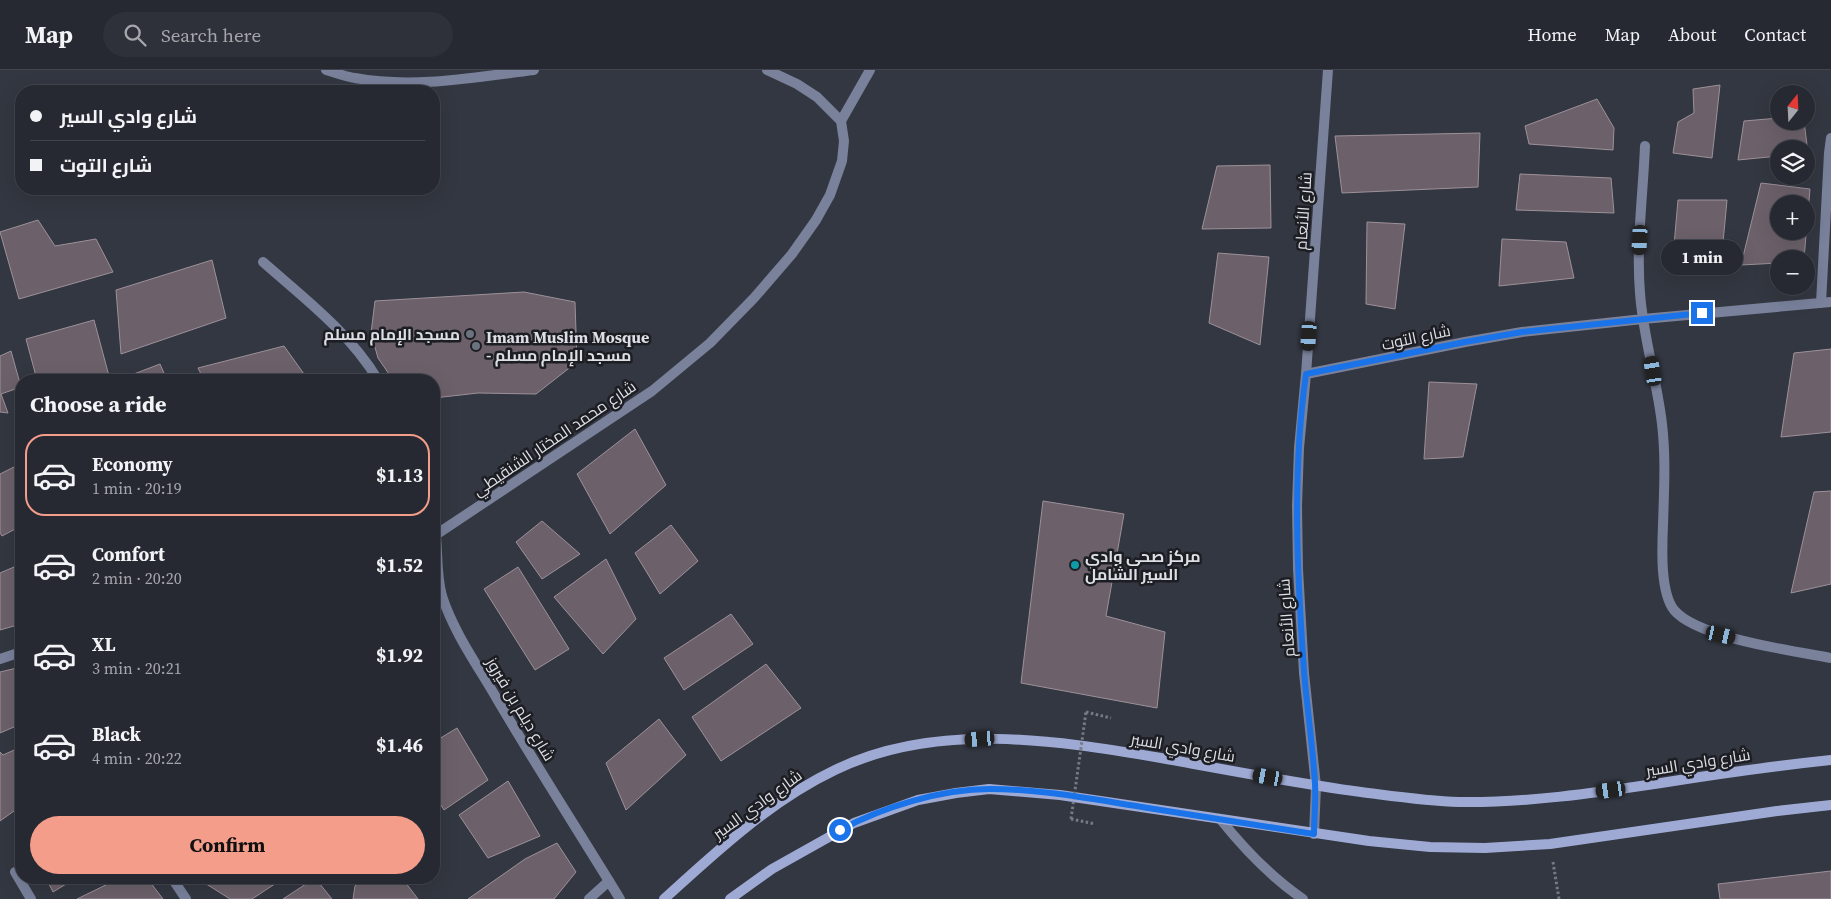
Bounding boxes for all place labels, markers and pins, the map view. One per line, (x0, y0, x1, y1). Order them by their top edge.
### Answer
place label: مسجد الإمام مسلم (323, 323, 460, 346)
place label: Imam Muslim Mosque - مسجد الإمام مسلم (486, 326, 649, 367)
marker: مسجد الإمام مسلم (464, 328, 476, 340)
marker: Imam Muslim Mosque - مسجد الإمام مسلم (470, 340, 482, 352)
place label: مركز صحي وادي السير الشامل (1085, 545, 1201, 585)
marker: مركز صحي وادي السير الشامل (1069, 559, 1081, 571)

